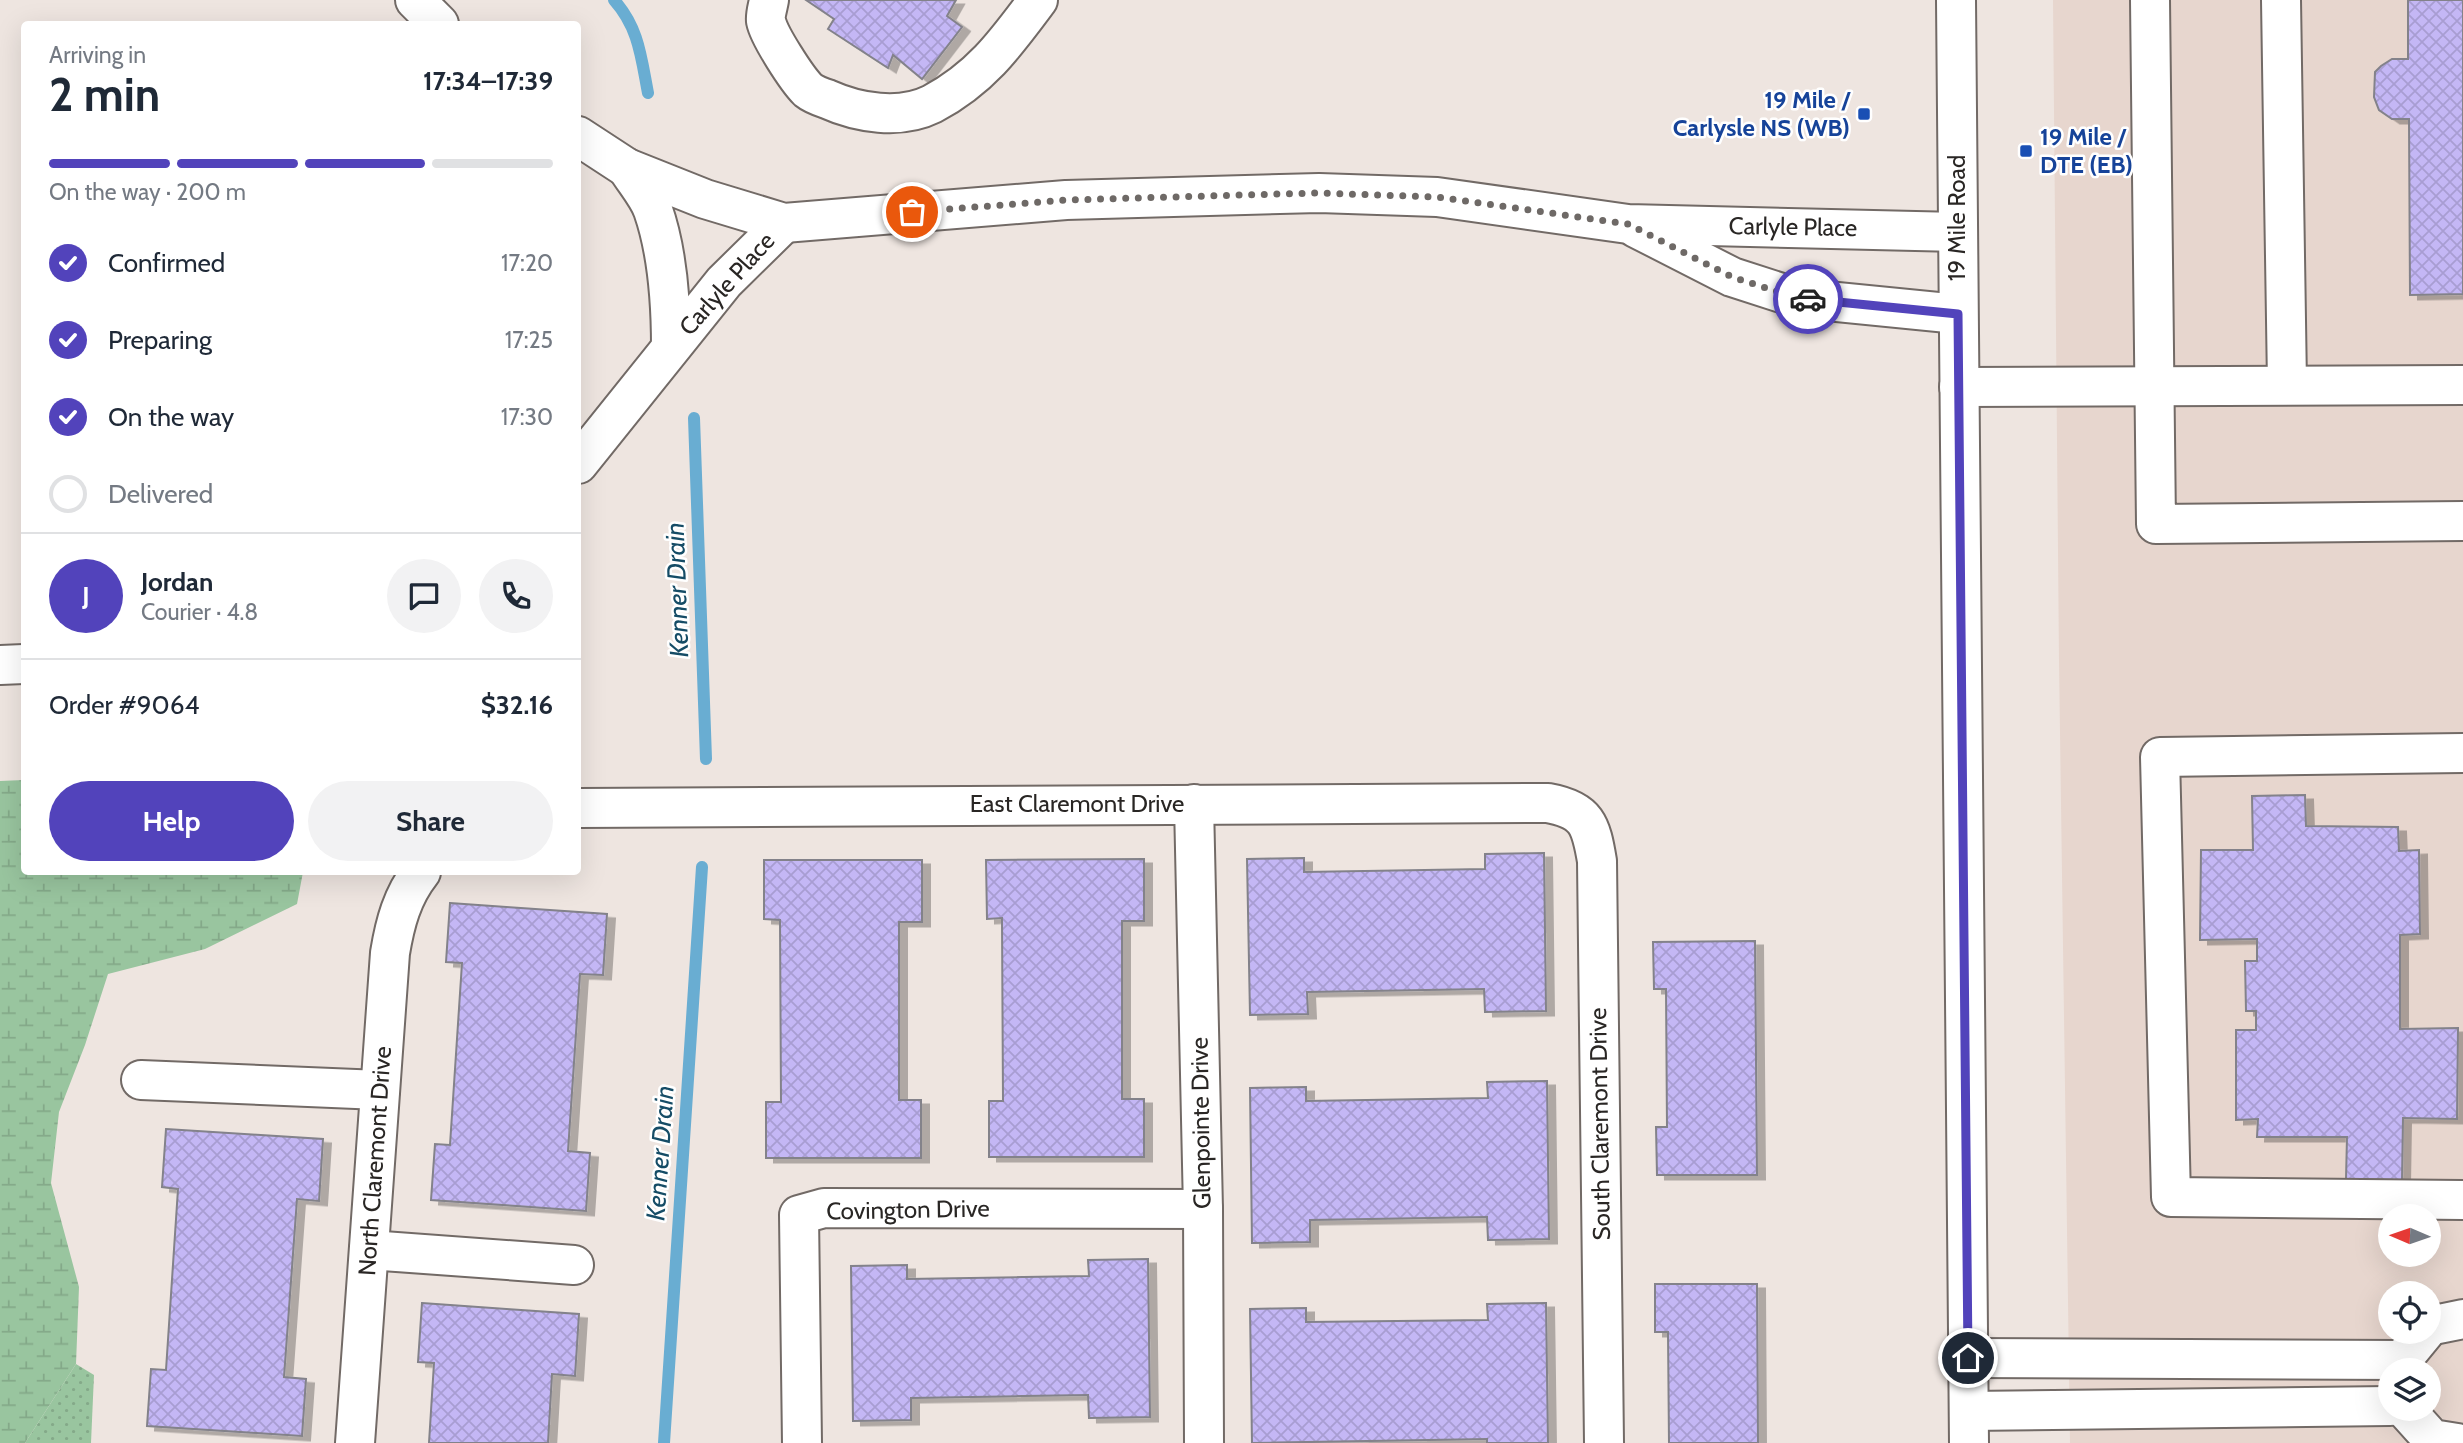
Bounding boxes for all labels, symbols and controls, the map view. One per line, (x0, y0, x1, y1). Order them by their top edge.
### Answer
text: Arriving in (49, 41, 146, 69)
text: 17:34–17:39 (423, 65, 553, 97)
text: 2 min (49, 67, 160, 123)
place label: 19 Mile / Carlysle NS (WB) (1673, 85, 1851, 142)
marker: 19 Mile / Carlysle NS (WB) (1856, 106, 1872, 122)
place label: 19 Mile / DTE (EB) (2040, 122, 2133, 179)
marker: 19 Mile / DTE (EB) (2018, 143, 2034, 159)
street label: 19 Mile Road (1942, 155, 1971, 281)
text: On the way · 200 m (49, 178, 246, 206)
pin (882, 182, 942, 242)
icon: bag (893, 193, 931, 231)
street label: Carlyle Place (1728, 211, 1858, 242)
street label: Carlyle Place (673, 226, 780, 341)
icon: check (49, 244, 87, 282)
text: Confirmed (108, 247, 225, 279)
text: 17:20 (501, 249, 553, 277)
courier (1773, 264, 1843, 334)
icon: car (1789, 280, 1827, 318)
icon: check (49, 321, 87, 359)
text: Preparing (108, 324, 212, 356)
text: 17:25 (505, 326, 553, 354)
icon: check (49, 398, 87, 436)
text: On the way (108, 401, 234, 433)
text: 17:30 (501, 403, 553, 431)
text: Delivered (108, 478, 213, 510)
water label: Kenner Drain (659, 522, 695, 658)
button: chat (387, 559, 461, 633)
button: phone (479, 559, 553, 633)
text: Jordan (141, 566, 213, 598)
text: J (82, 580, 90, 612)
text: Courier · 4.8 (141, 598, 258, 626)
text: Order #9064 (49, 689, 200, 721)
text: $32.16 (481, 689, 553, 721)
button: Help (49, 781, 294, 861)
button: Share (308, 781, 553, 861)
street label: East Claremont Drive (970, 789, 1184, 818)
street label: South Claremont Drive (1583, 1007, 1616, 1241)
street label: Glenpointe Drive (1185, 1037, 1216, 1209)
street label: North Claremont Drive (352, 1045, 397, 1277)
water label: Kenner Drain (639, 1084, 681, 1222)
street label: Covington Drive (826, 1194, 990, 1225)
north arrow (2378, 1204, 2441, 1267)
map controls (2378, 1204, 2441, 1421)
button: locate (2378, 1281, 2441, 1344)
pin (1938, 1328, 1998, 1388)
icon: home (1949, 1339, 1987, 1377)
button: layers (2378, 1358, 2441, 1421)

